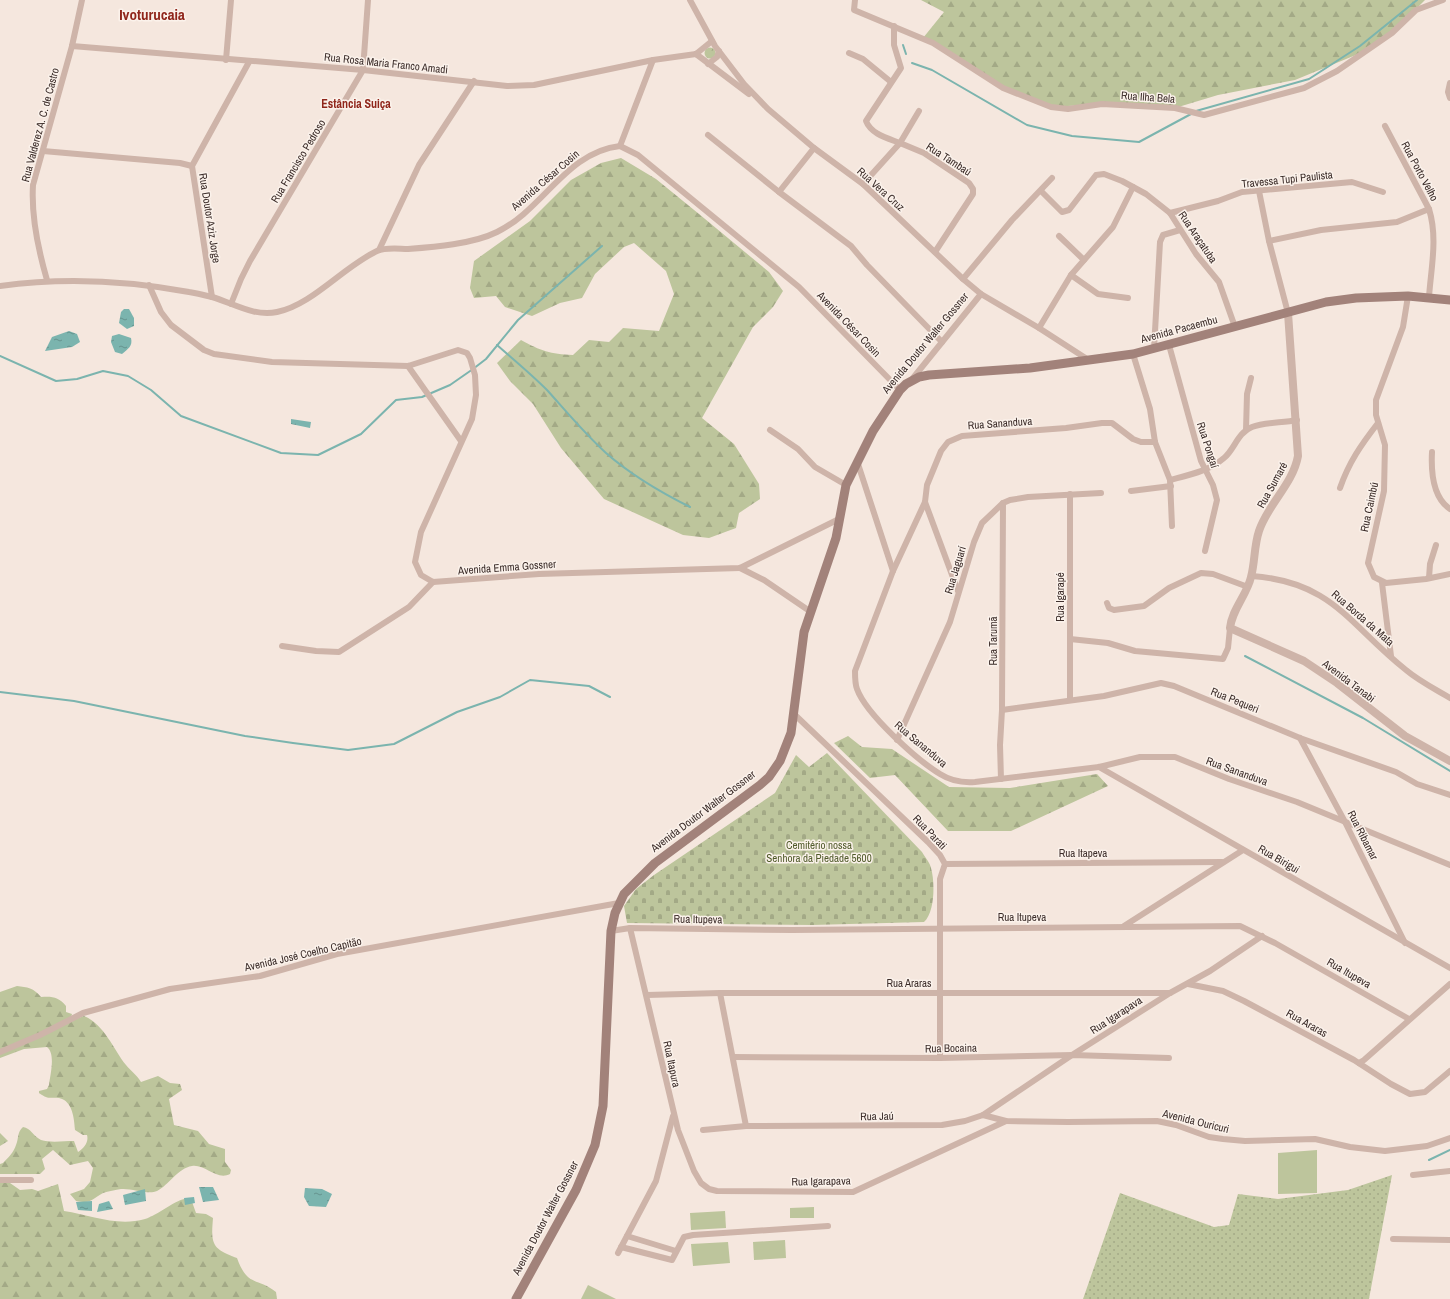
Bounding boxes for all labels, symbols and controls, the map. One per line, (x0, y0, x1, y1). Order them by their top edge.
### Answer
district label: Ivoturucaia (119, 4, 185, 25)
street label: Rua Rosa Maria Franco Amadi (323, 50, 449, 76)
street label: Rua Valderez A. C. de Castro (18, 66, 62, 184)
street label: Rua Ilha Bela (1120, 88, 1176, 106)
district label: Estância Suiça (321, 96, 391, 112)
street label: Rua Francisco Pedroso (268, 117, 328, 205)
street label: Rua Tambaú (924, 139, 974, 179)
street label: Rua Porto Velho (1398, 139, 1442, 203)
street label: Avenida César Cosin (507, 147, 582, 214)
street label: Rua Vera Cruz (854, 164, 908, 214)
street label: Travessa Tupi Paulista (1241, 167, 1333, 191)
street label: Rua Doutor Aziz Jorge (196, 172, 224, 264)
street label: Rua Araçatuba (1176, 208, 1220, 266)
street label: Avenida César Cosin (814, 288, 884, 360)
street label: Avenida Doutor Walter Gossner (878, 290, 971, 397)
street label: Avenida Pacaembu (1138, 312, 1219, 346)
street label: Rua Sananduva (967, 414, 1033, 432)
street label: Rua Pongaí (1194, 420, 1222, 470)
street label: Rua Sumaré (1254, 459, 1290, 511)
street label: Rua Caimbú (1357, 481, 1381, 533)
street label: Rua Jaguarí (941, 544, 969, 596)
street label: Avenida Emma Gossner (457, 557, 556, 577)
street label: Rua Igarapé (1053, 572, 1067, 622)
street label: Rua Borda da Mata (1329, 587, 1397, 649)
street label: Rua Tarumã (986, 616, 1000, 666)
street label: Avenida Tanabi (1319, 656, 1378, 705)
street label: Rua Pequeri (1209, 684, 1261, 716)
street label: Rua Sananduva (892, 718, 950, 770)
street label: Rua Sananduva (1204, 753, 1270, 789)
street label: Avenida Doutor Walter Gossner (647, 767, 758, 856)
street label: Rua Ribamar (1345, 808, 1381, 862)
street label: Rua Parati (910, 812, 950, 852)
park label: Cemitério nossa Senhora da Piedade 5600 (766, 838, 872, 865)
street label: Rua Birigui (1256, 842, 1302, 876)
street label: Rua Itapeva (1059, 846, 1107, 860)
street label: Rua Itupeva (998, 910, 1046, 924)
street label: Rua Itupeva (674, 912, 722, 926)
street label: Avenida José Coelho Capitão (242, 934, 363, 975)
street label: Rua Itupeva (1324, 955, 1374, 991)
street label: Rua Araras (886, 976, 932, 990)
street label: Rua Igarapava (1087, 993, 1145, 1037)
street label: Rua Araras (1284, 1006, 1331, 1040)
street label: Rua Itapura (660, 1039, 684, 1089)
street label: Rua Bocaina (925, 1041, 977, 1055)
street label: Avenida Ouricuri (1160, 1106, 1231, 1136)
street label: Rua Jaú (860, 1109, 894, 1123)
street label: Avenida Doutor Walter Gossner (508, 1158, 581, 1278)
street label: Rua Igarapava (791, 1173, 851, 1189)

